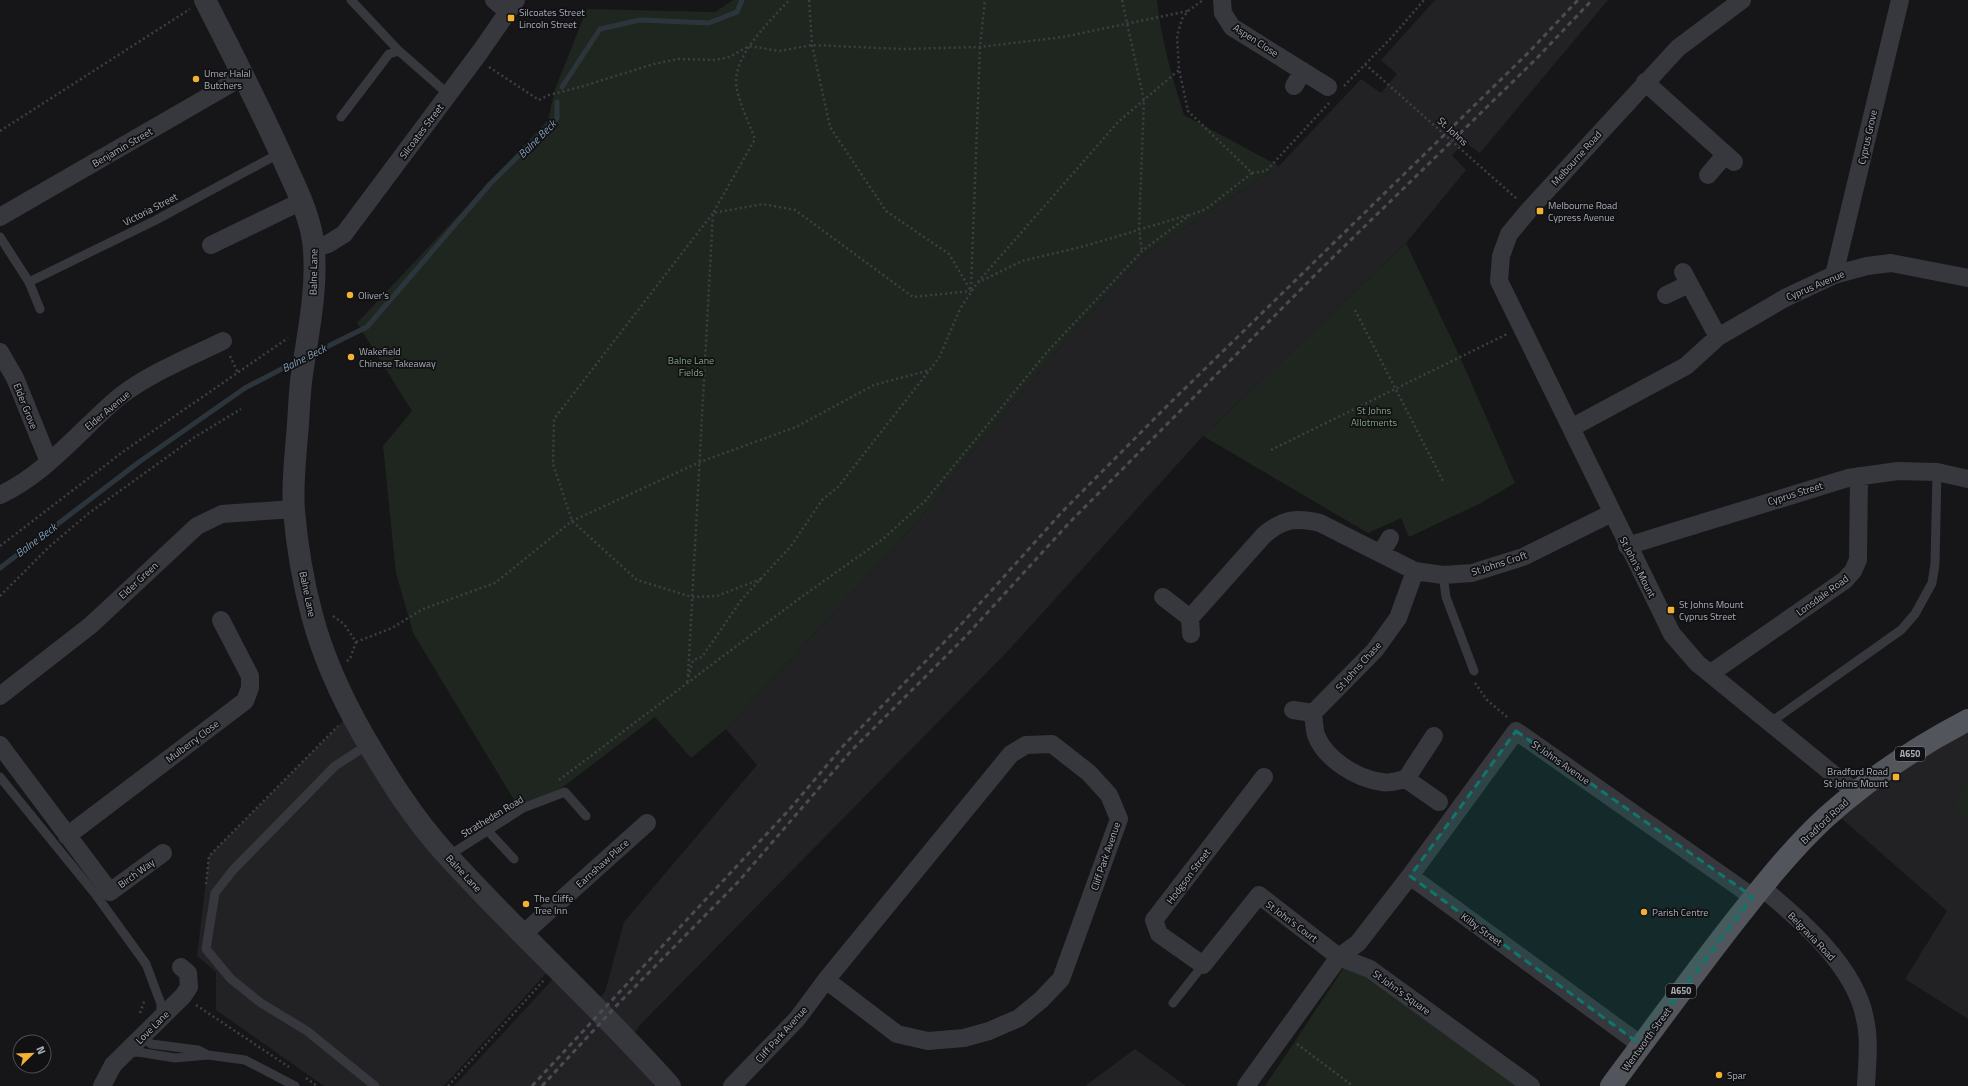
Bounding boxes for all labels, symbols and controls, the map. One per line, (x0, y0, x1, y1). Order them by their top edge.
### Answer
place label: Silcoates Street Lincoln Street (519, 5, 585, 32)
marker: Silcoates Street Lincoln Street (506, 13, 516, 23)
street label: Aspen Close (1230, 20, 1281, 61)
place label: Umer Halal Butchers (204, 66, 251, 93)
marker: Umer Halal Butchers (191, 74, 201, 84)
street label: Silcoates Street (396, 100, 447, 162)
street label: Cyprus Grove (1854, 108, 1881, 166)
street label: St. Johns (1434, 114, 1472, 149)
water label: Balne Beck (514, 116, 560, 162)
street label: Benjamin Street (89, 124, 156, 171)
street label: Melbourne Road (1548, 128, 1605, 189)
street label: Victoria Street (120, 189, 181, 230)
place label: Melbourne Road Cypress Avenue (1548, 198, 1617, 225)
marker: Melbourne Road Cypress Avenue (1535, 206, 1545, 216)
street label: Balne Lane (306, 249, 321, 295)
street label: Cyprus Avenue (1784, 266, 1847, 305)
place label: Oliver's (358, 288, 389, 303)
marker: Oliver's (345, 290, 355, 300)
water label: Balne Beck (279, 339, 330, 376)
place label: Wakefield Chinese Takeaway (359, 344, 436, 371)
marker: Wakefield Chinese Takeaway (346, 352, 356, 362)
park label: Balne Lane Fields (668, 353, 714, 380)
street label: Elder Grove (10, 381, 42, 431)
street label: Elder Avenue (81, 387, 133, 434)
park label: St Johns Allotments (1351, 403, 1397, 430)
street label: Cyprus Street (1766, 478, 1825, 509)
water label: Balne Beck (12, 519, 61, 561)
street label: St John's Mount (1616, 534, 1660, 601)
street label: St Johns Croft (1469, 547, 1529, 580)
street label: Elder Green (115, 558, 161, 603)
street label: Balne Lane (295, 570, 320, 618)
street label: Lonsdale Road (1793, 571, 1852, 620)
place label: St Johns Mount Cyprus Street (1679, 597, 1744, 624)
marker: St Johns Mount Cyprus Street (1666, 605, 1676, 615)
street label: St Johns Chase (1332, 638, 1385, 694)
street label: Mulberry Close (163, 716, 222, 766)
street label: St Johns Avenue (1529, 737, 1593, 788)
road number: A650 (1895, 747, 1925, 761)
place label: Bradford Road St Johns Mount (1823, 764, 1888, 791)
marker: Bradford Road St Johns Mount (1891, 772, 1901, 782)
street label: Stratheden Road (458, 792, 526, 841)
street label: Bradford Road (1797, 795, 1852, 848)
street label: Cliff Park Avenue (1087, 820, 1124, 892)
street label: Earnshaw Place (572, 835, 632, 891)
street label: Hodgson Street (1163, 845, 1214, 907)
street label: Balne Lane (442, 851, 485, 895)
street label: Birch Way (115, 855, 158, 892)
place label: The Cliffe Tree Inn (534, 891, 573, 918)
street label: St John's Court (1263, 897, 1321, 946)
marker: The Cliffe Tree Inn (521, 899, 531, 909)
place label: Parish Centre (1652, 905, 1708, 920)
marker: Parish Centre (1639, 907, 1649, 917)
street label: Belgravia Road (1784, 908, 1839, 964)
street label: Kilby Street (1458, 909, 1506, 950)
street label: St John's Square (1370, 966, 1434, 1018)
road number: A650 (1666, 984, 1696, 998)
street label: Cliff Park Avenue (752, 1003, 811, 1066)
street label: Wentworth Street (1618, 1004, 1675, 1074)
street label: Love Lane (132, 1007, 173, 1048)
north arrow (12, 1034, 52, 1074)
text: N (32, 1043, 50, 1057)
place label: Spar (1727, 1068, 1747, 1083)
marker: Spar (1714, 1070, 1724, 1080)

